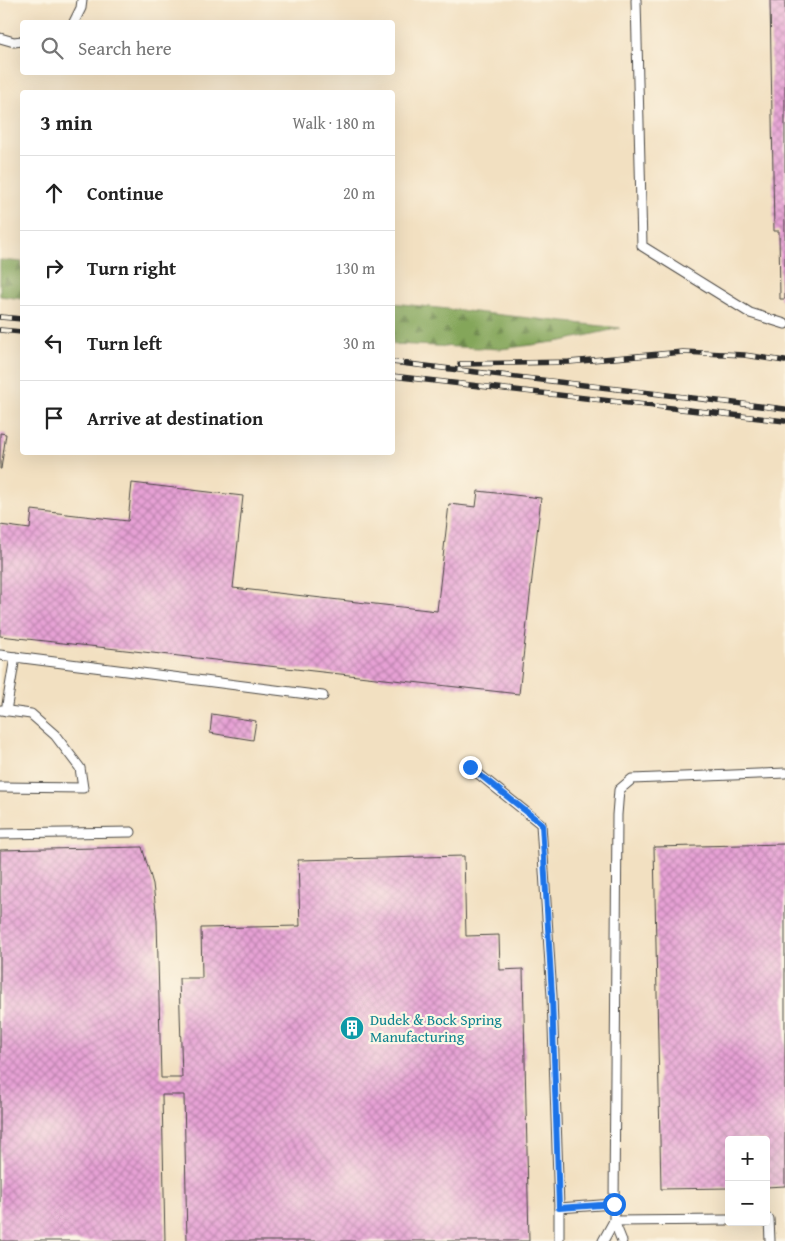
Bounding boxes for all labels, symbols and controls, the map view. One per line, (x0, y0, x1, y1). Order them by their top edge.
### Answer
search box (20, 20, 395, 75)
icon: search (38, 34, 66, 62)
text: Search here (78, 34, 172, 62)
text: 3 min (40, 107, 92, 138)
text: Walk · 180 m (292, 111, 375, 135)
icon: ahead (40, 179, 68, 207)
text: Continue (87, 179, 164, 207)
text: 20 m (343, 181, 375, 205)
icon: right (40, 254, 68, 282)
text: Turn right (87, 254, 176, 282)
text: 130 m (335, 256, 375, 280)
icon: left (40, 329, 68, 357)
text: Turn left (87, 329, 162, 357)
text: 30 m (343, 331, 375, 355)
icon: arrive (40, 404, 68, 432)
text: Arrive at destination (87, 404, 263, 432)
route end (459, 756, 482, 779)
place label: Dudek & Bock Spring Manufacturing (370, 1009, 502, 1047)
building icon: Dudek & Bock Spring Manufacturing (339, 1015, 365, 1041)
map controls (725, 1136, 770, 1226)
button: + (725, 1136, 770, 1181)
button: − (725, 1181, 770, 1226)
route start (603, 1193, 626, 1216)

